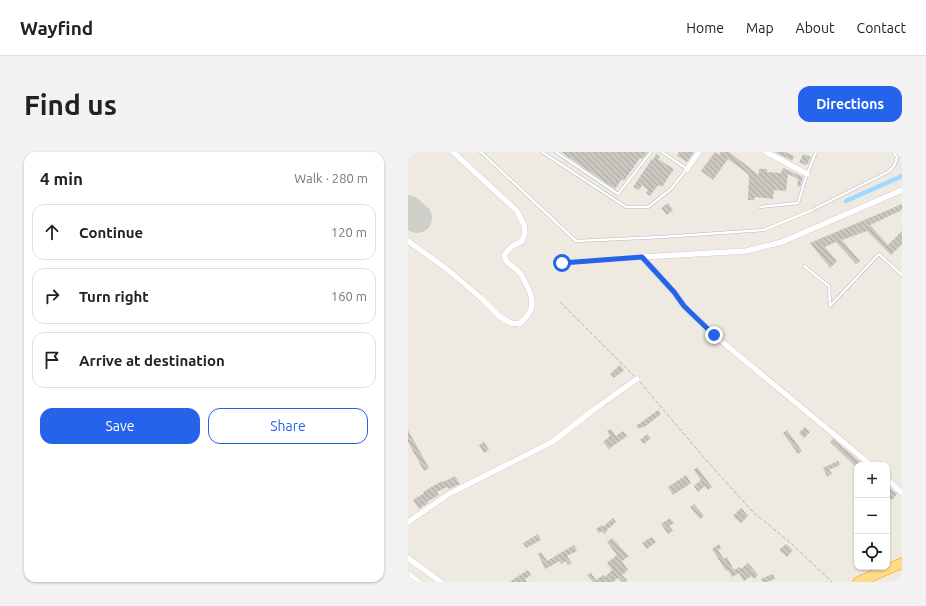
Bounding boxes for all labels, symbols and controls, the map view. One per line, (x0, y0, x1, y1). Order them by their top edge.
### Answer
text: Wayfind (20, 17, 93, 39)
text: Home (686, 20, 724, 36)
text: Map (746, 20, 774, 36)
text: About (796, 20, 835, 36)
text: Contact (857, 20, 906, 36)
button: Directions (798, 86, 902, 122)
text: Find us (24, 89, 117, 120)
text: 4 min (40, 169, 83, 188)
text: Walk · 280 m (294, 171, 368, 185)
icon: ahead (41, 221, 63, 243)
text: Continue (79, 224, 143, 241)
text: 120 m (331, 225, 367, 239)
route start (553, 254, 571, 272)
icon: right (41, 285, 63, 307)
text: Turn right (79, 288, 149, 305)
text: 160 m (331, 289, 367, 303)
route end (705, 326, 723, 344)
icon: arrive (41, 349, 63, 371)
text: Arrive at destination (79, 352, 225, 369)
button: Save (40, 408, 200, 444)
button: Share (208, 408, 368, 444)
map controls (854, 462, 890, 570)
button: + (854, 462, 890, 498)
button: − (854, 498, 890, 534)
button: locate (854, 534, 890, 570)

